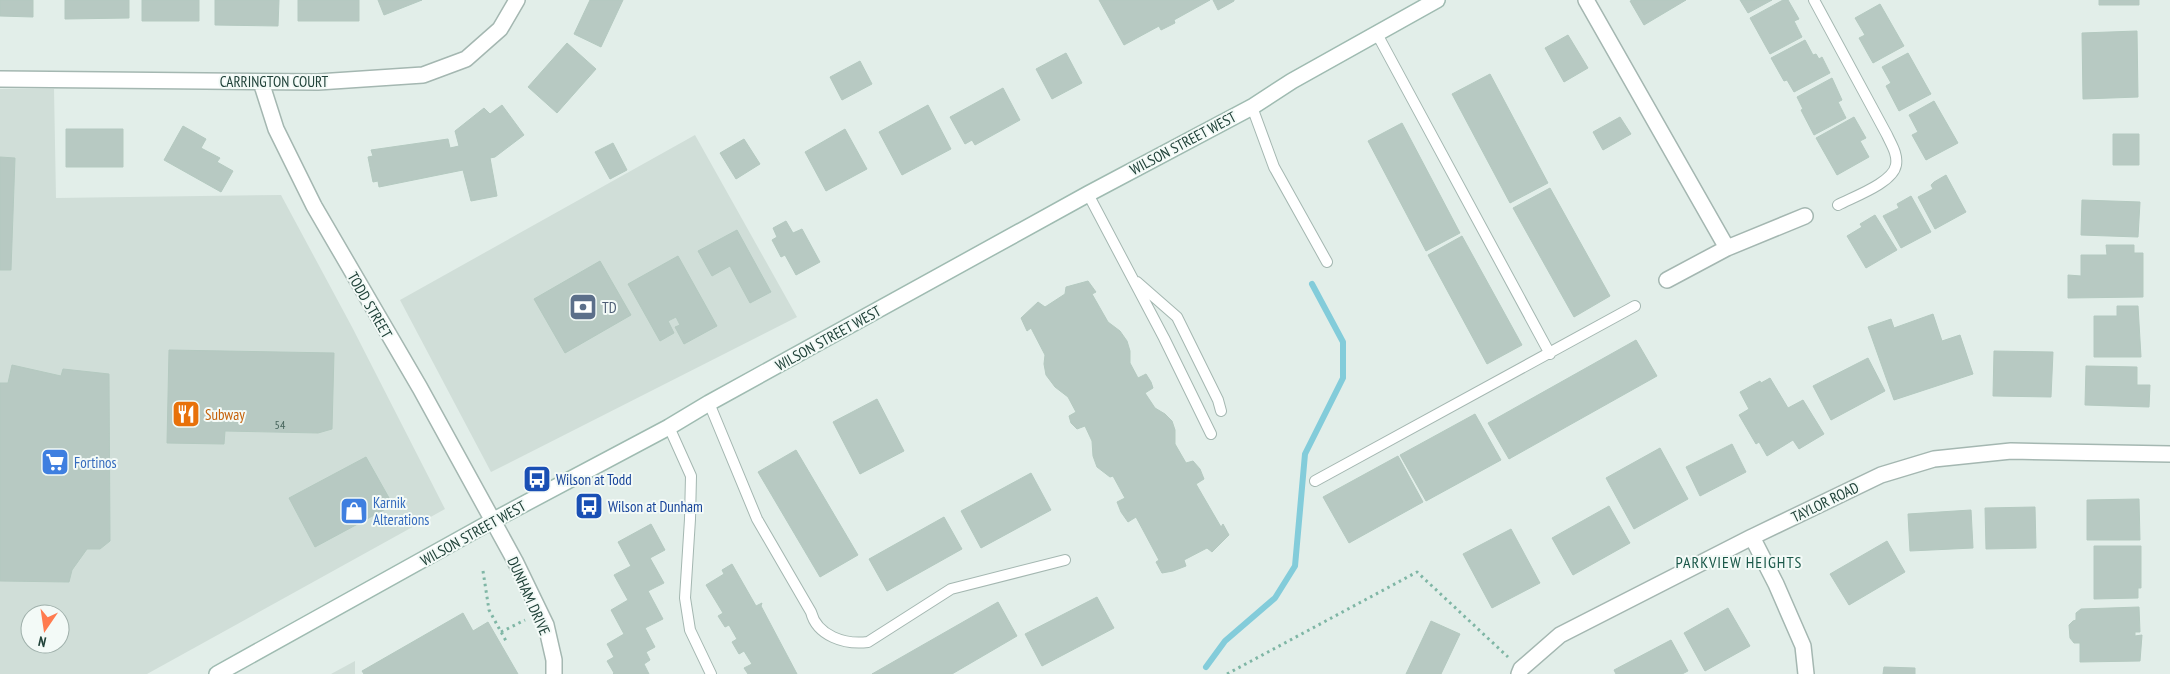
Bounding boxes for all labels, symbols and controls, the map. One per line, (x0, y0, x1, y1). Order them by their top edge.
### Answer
street label: CARRINGTON COURT (220, 72, 328, 91)
street label: WILSON STREET WEST (1127, 107, 1240, 179)
street label: TODD STREET (343, 269, 397, 342)
bank icon: TD (568, 292, 598, 322)
place label: TD (602, 298, 617, 317)
street label: WILSON STREET WEST (772, 301, 884, 375)
restaurant icon: Subway (171, 399, 201, 429)
place label: Subway (205, 405, 245, 424)
house number: 54 (275, 417, 286, 432)
supermarket icon: Fortinos (40, 447, 70, 477)
place label: Fortinos (74, 453, 117, 472)
bus stop icon: Wilson at Todd (522, 464, 552, 494)
place label: Wilson at Todd (556, 470, 632, 489)
street label: TAYLOR ROAD (1788, 477, 1862, 526)
bus stop icon: Wilson at Dunham (574, 491, 604, 521)
place label: Karnik Alterations (373, 493, 429, 529)
shop icon: Karnik Alterations (339, 496, 369, 526)
street label: WILSON STREET WEST (417, 496, 529, 570)
place label: Wilson at Dunham (608, 497, 703, 516)
district label: PARKVIEW HEIGHTS (1676, 552, 1802, 572)
street label: DUNHAM DRIVE (503, 554, 555, 638)
north arrow (20, 604, 70, 654)
text: N (36, 632, 48, 651)

